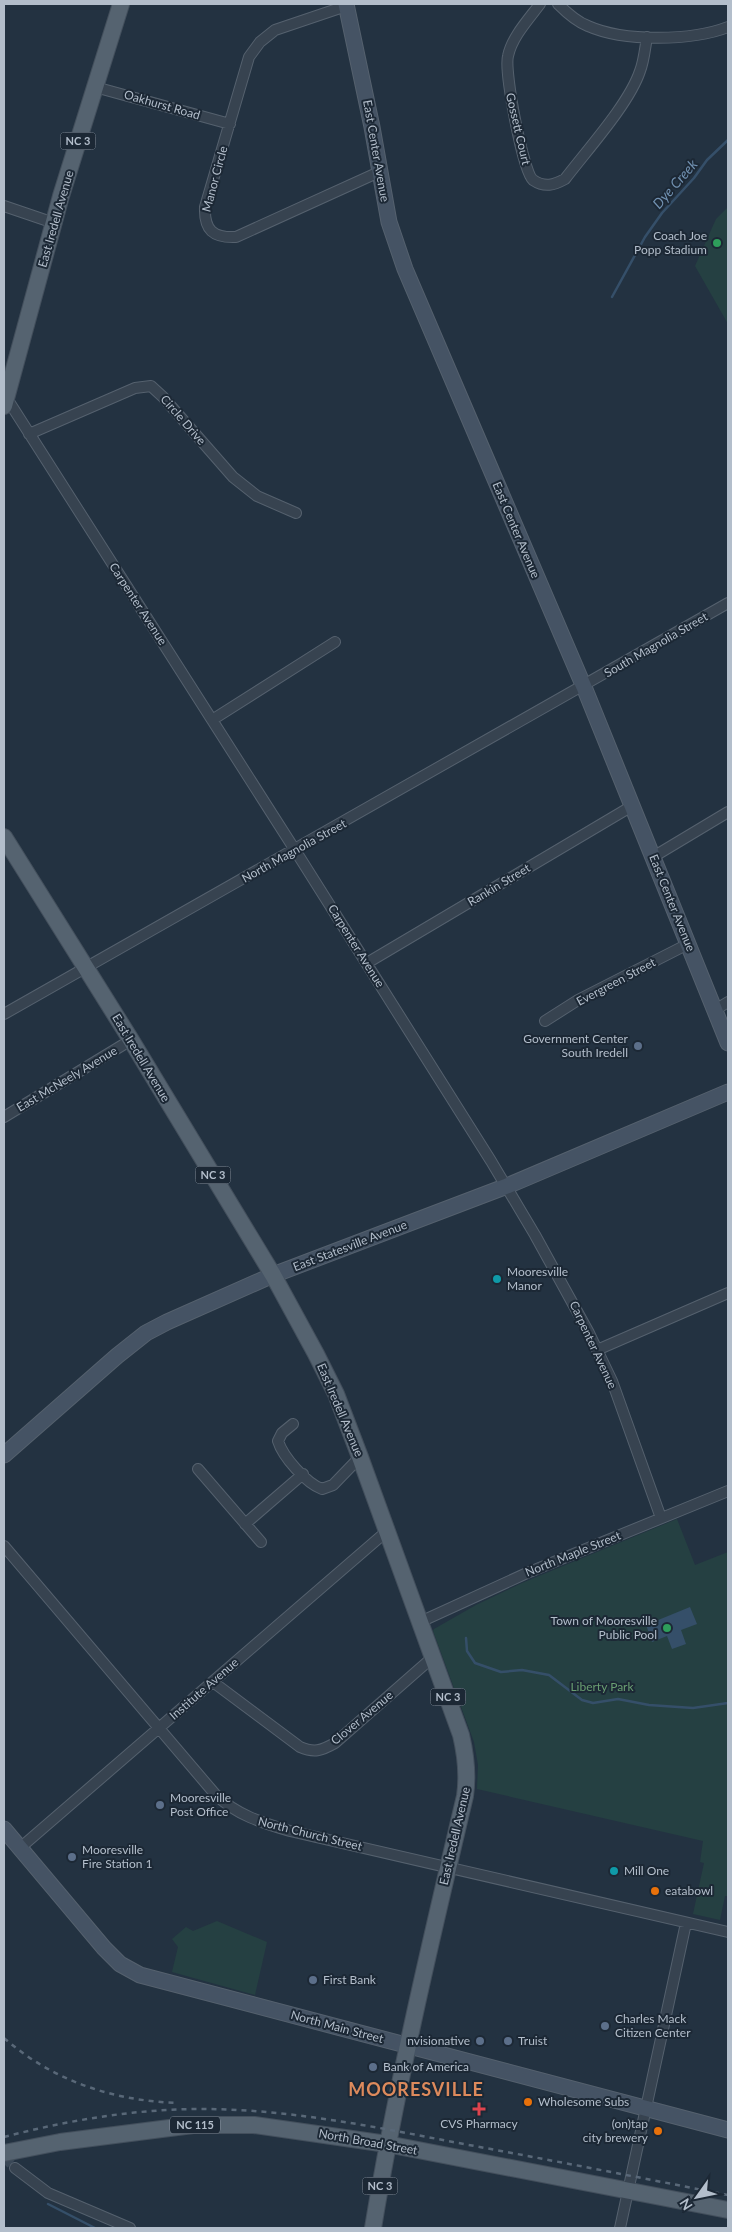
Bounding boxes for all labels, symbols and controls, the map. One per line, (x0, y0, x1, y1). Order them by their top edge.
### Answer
street label: Oakhurst Road (122, 87, 202, 123)
street label: Gossett Court (503, 91, 534, 167)
street label: East Center Avenue (360, 99, 393, 203)
road number: NC 3 (60, 132, 96, 150)
street label: Manor Circle (199, 144, 231, 213)
water label: Dye Creek (649, 155, 701, 212)
street label: East Iredell Avenue (34, 169, 77, 269)
place label: Coach Joe Popp Stadium (634, 228, 707, 257)
marker: Coach Joe Popp Stadium (711, 237, 723, 249)
street label: Circle Drive (158, 392, 209, 448)
street label: East Center Avenue (489, 479, 544, 580)
street label: Carpenter Avenue (106, 560, 171, 648)
street label: South Magnolia Street (601, 608, 711, 680)
street label: North Magnolia Street (239, 815, 349, 886)
street label: East Center Avenue (646, 852, 699, 954)
street label: Rankin Street (465, 860, 533, 909)
street label: Carpenter Avenue (325, 901, 388, 990)
street label: Evergreen Street (574, 954, 659, 1009)
street label: East Iredell Avenue (109, 1011, 174, 1105)
place label: Government Center South Iredell (523, 1031, 629, 1060)
marker: Government Center South Iredell (632, 1040, 644, 1052)
street label: East McNeely Avenue (14, 1043, 120, 1115)
road number: NC 3 (196, 1166, 230, 1184)
street label: East Statesville Avenue (291, 1217, 409, 1274)
place label: Mooresville Manor (507, 1264, 568, 1293)
marker: Mooresville Manor (491, 1273, 503, 1285)
street label: Carpenter Avenue (567, 1298, 620, 1391)
street label: East Iredell Avenue (314, 1361, 367, 1459)
street label: North Maple Street (523, 1527, 623, 1580)
place label: Town of Mooresville Public Pool (551, 1613, 657, 1642)
marker: Town of Mooresville Public Pool (661, 1622, 673, 1634)
street label: Institute Avenue (166, 1655, 241, 1723)
park label: Liberty Park (570, 1679, 634, 1694)
street label: Clover Avenue (328, 1687, 396, 1748)
road number: NC 3 (430, 1688, 466, 1705)
street label: East Iredell Avenue (436, 1785, 473, 1886)
place label: Mooresville Post Office (170, 1790, 231, 1819)
marker: Mooresville Post Office (154, 1799, 166, 1811)
street label: North Church Street (256, 1813, 364, 1854)
place label: Mooresville Fire Station 1 (82, 1842, 153, 1871)
marker: Mooresville Fire Station 1 (66, 1851, 78, 1863)
place label: Mill One (624, 1863, 669, 1878)
marker: Mill One (608, 1865, 620, 1877)
place label: eatabowl (665, 1883, 713, 1898)
marker: eatabowl (649, 1885, 661, 1897)
place label: First Bank (323, 1972, 377, 1987)
marker: First Bank (307, 1974, 319, 1986)
street label: North Main Street (289, 2007, 386, 2046)
place label: Charles Mack Citizen Center (615, 2011, 691, 2040)
marker: Charles Mack Citizen Center (599, 2020, 611, 2032)
place label: nvisionative (407, 2033, 470, 2048)
place label: Truist (518, 2033, 548, 2048)
marker: nvisionative (474, 2035, 486, 2047)
marker: Truist (502, 2035, 514, 2047)
place label: Bank of America (383, 2059, 469, 2074)
marker: Bank of America (367, 2061, 379, 2073)
district label: MOORESVILLE (348, 2078, 484, 2100)
place label: Wholesome Subs (538, 2094, 629, 2109)
marker: Wholesome Subs (522, 2096, 534, 2108)
marker: CVS Pharmacy (473, 2103, 485, 2115)
road number: NC 115 (170, 2116, 220, 2134)
place label: CVS Pharmacy (440, 2116, 519, 2131)
place label: (on)tap city brewery (583, 2116, 649, 2145)
street label: North Broad Street (317, 2125, 419, 2158)
marker: (on)tap city brewery (652, 2125, 664, 2137)
north arrow (672, 2172, 722, 2222)
road number: NC 3 (362, 2178, 398, 2194)
text: N (676, 2195, 696, 2214)

